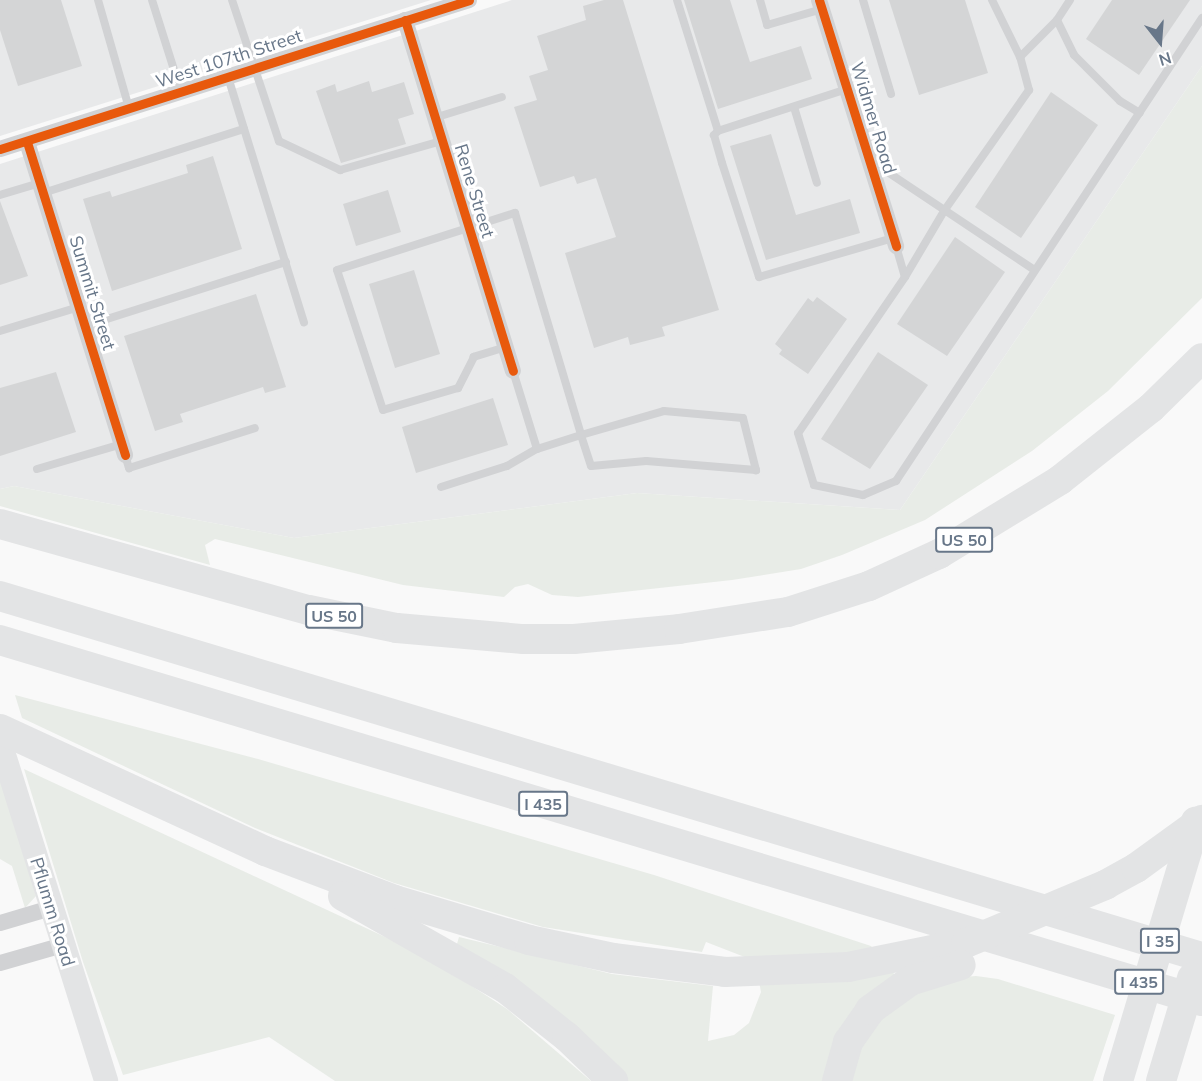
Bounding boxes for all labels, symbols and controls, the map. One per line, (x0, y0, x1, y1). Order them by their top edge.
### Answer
north arrow (1130, 12, 1190, 72)
street label: West 107th Street (153, 25, 305, 93)
text: N (1157, 48, 1174, 71)
street label: Widmer Road (846, 59, 900, 177)
street label: Rene Street (450, 142, 498, 240)
street label: Summit Street (64, 233, 120, 353)
road number: US 50 (934, 527, 994, 553)
road number: US 50 (304, 603, 364, 629)
road number: I 435 (518, 791, 568, 817)
street label: Pflumm Road (25, 855, 79, 969)
road number: I 35 (1139, 928, 1181, 954)
road number: I 435 (1114, 969, 1164, 995)

